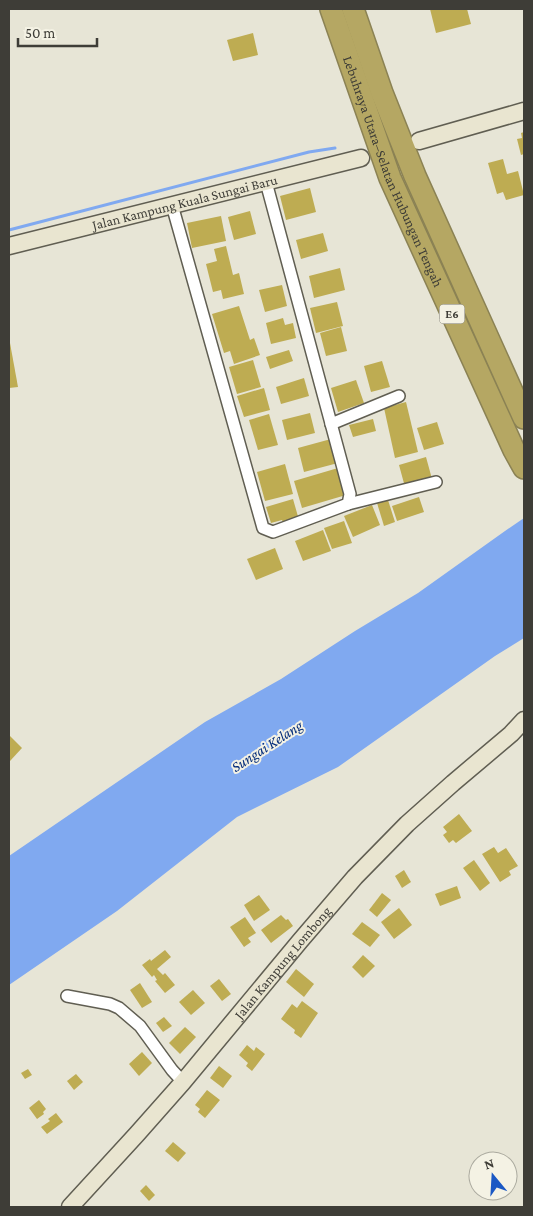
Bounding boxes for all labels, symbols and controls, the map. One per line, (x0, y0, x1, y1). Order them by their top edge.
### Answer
scale bar (18, 15, 96, 47)
text: 50 m (25, 25, 55, 41)
street label: Lebuhraya Utara–Selatan Hubungan Tengah (340, 54, 447, 290)
street label: Jalan Kampung Kuala Sungai Baru (88, 171, 279, 233)
road number: E6 (440, 304, 464, 324)
water label: Sungai Kelang (228, 717, 306, 776)
street label: Jalan Kampung Lombong (230, 903, 334, 1024)
north arrow (468, 1151, 518, 1201)
text: N (482, 1154, 496, 1173)

